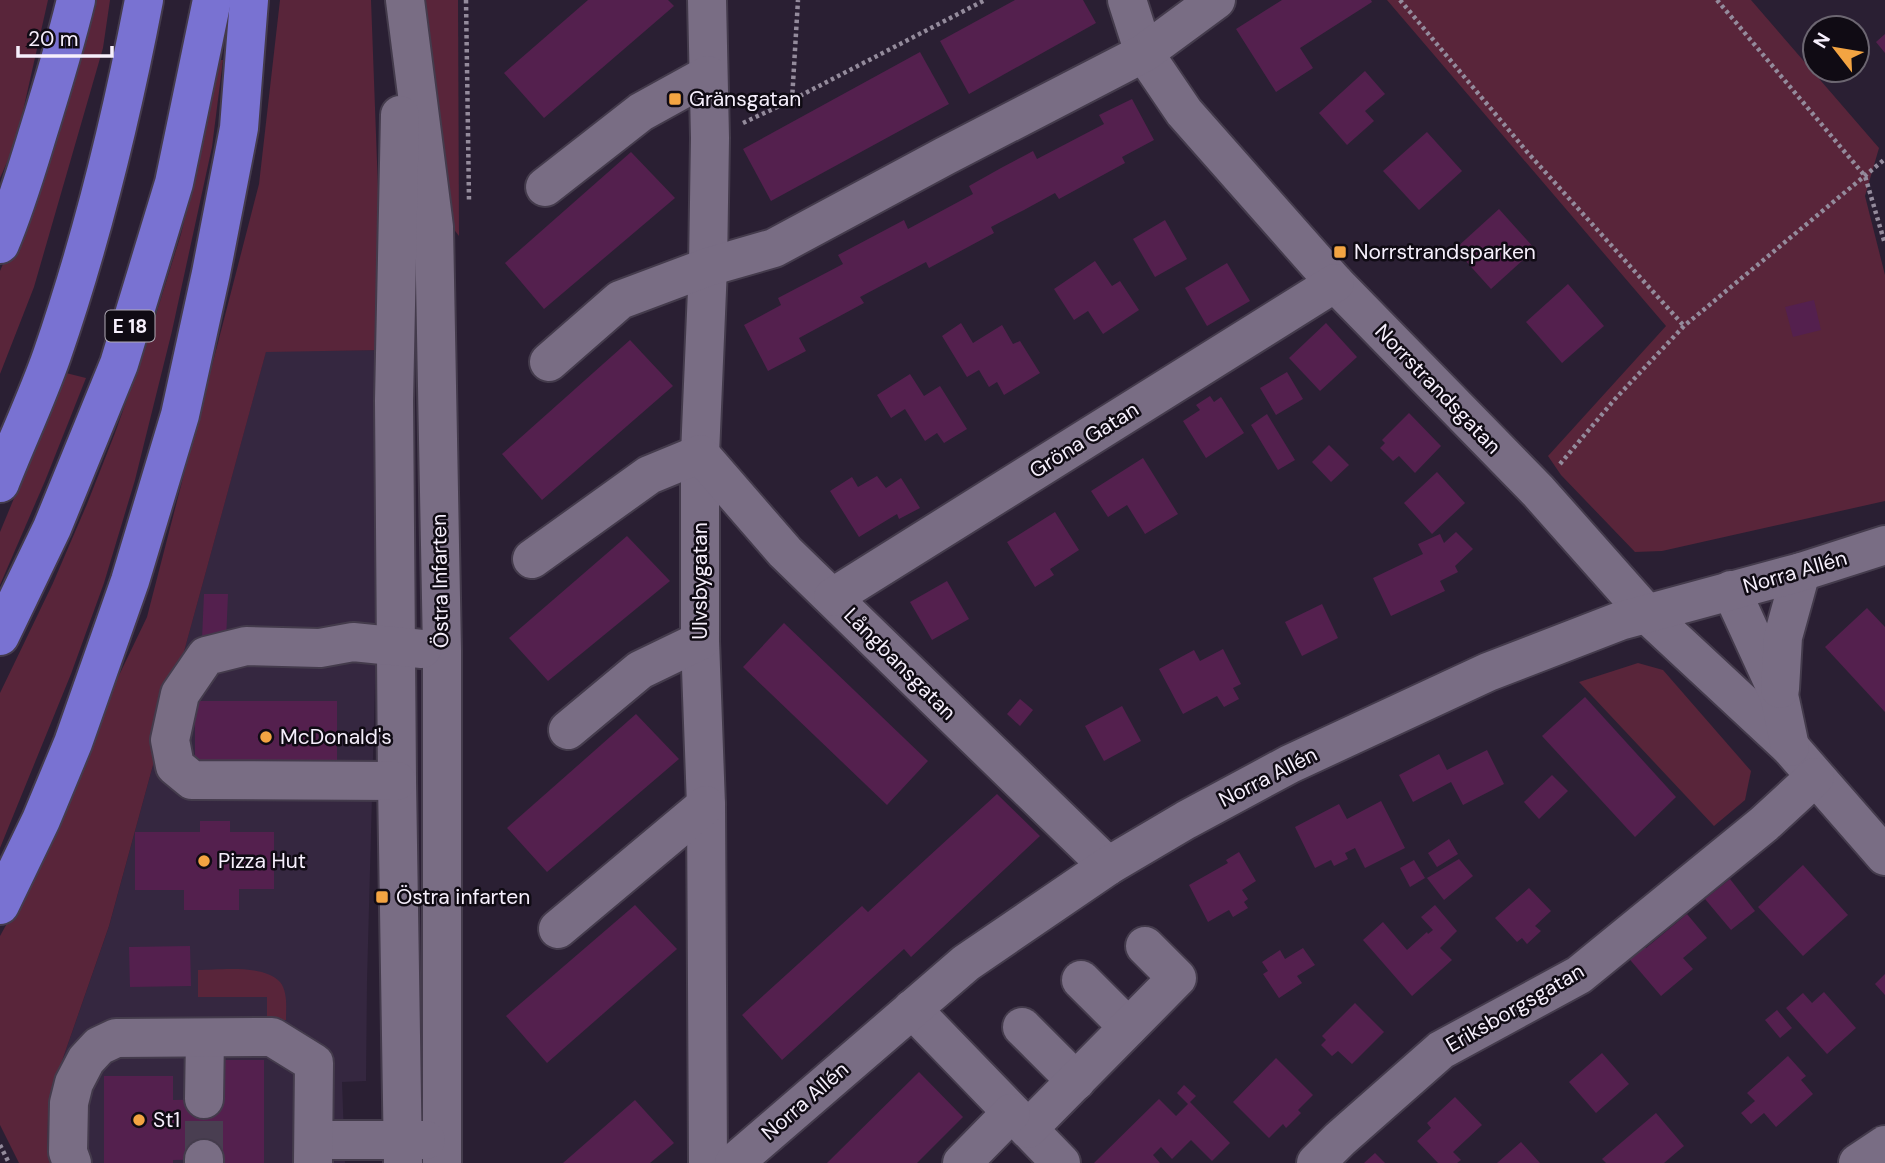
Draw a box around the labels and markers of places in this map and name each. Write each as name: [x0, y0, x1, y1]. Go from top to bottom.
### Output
place label: Gränsgatan: [689, 85, 801, 113]
marker: Gränsgatan: [667, 91, 683, 107]
place label: Norrstrandsparken: [1354, 238, 1536, 266]
marker: Norrstrandsparken: [1332, 244, 1348, 260]
place label: McDonald's: [280, 723, 392, 751]
marker: McDonald's: [258, 729, 274, 745]
place label: Pizza Hut: [218, 847, 306, 875]
marker: Pizza Hut: [196, 853, 212, 869]
place label: Östra infarten: [396, 883, 530, 911]
marker: Östra infarten: [374, 889, 390, 905]
place label: St1: [153, 1106, 180, 1134]
marker: St1: [131, 1112, 147, 1128]

